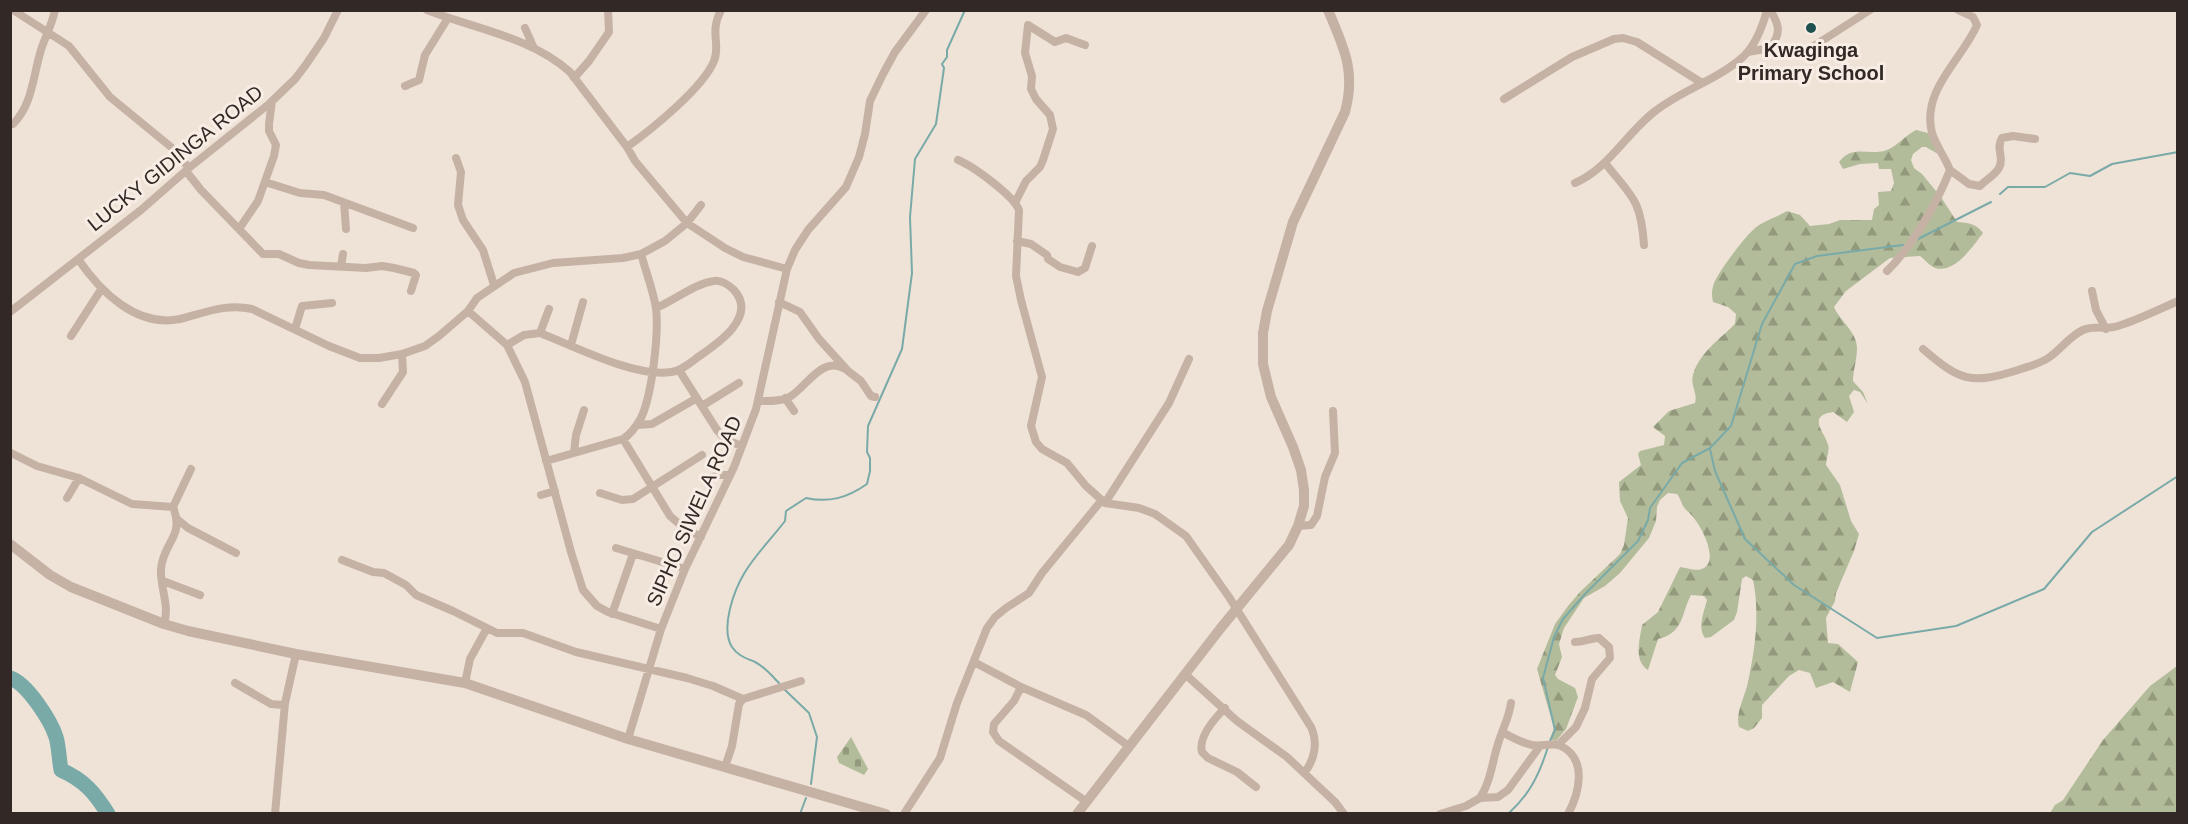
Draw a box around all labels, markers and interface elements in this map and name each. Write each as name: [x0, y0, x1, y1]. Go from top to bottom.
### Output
marker: Kwaginga Primary School: [1804, 21, 1818, 35]
place label: Kwaginga Primary School: [1738, 39, 1884, 84]
street label: LUCKY GIDINGA ROAD: [83, 81, 267, 235]
street label: SIPHO SIWELA ROAD: [642, 413, 746, 609]

